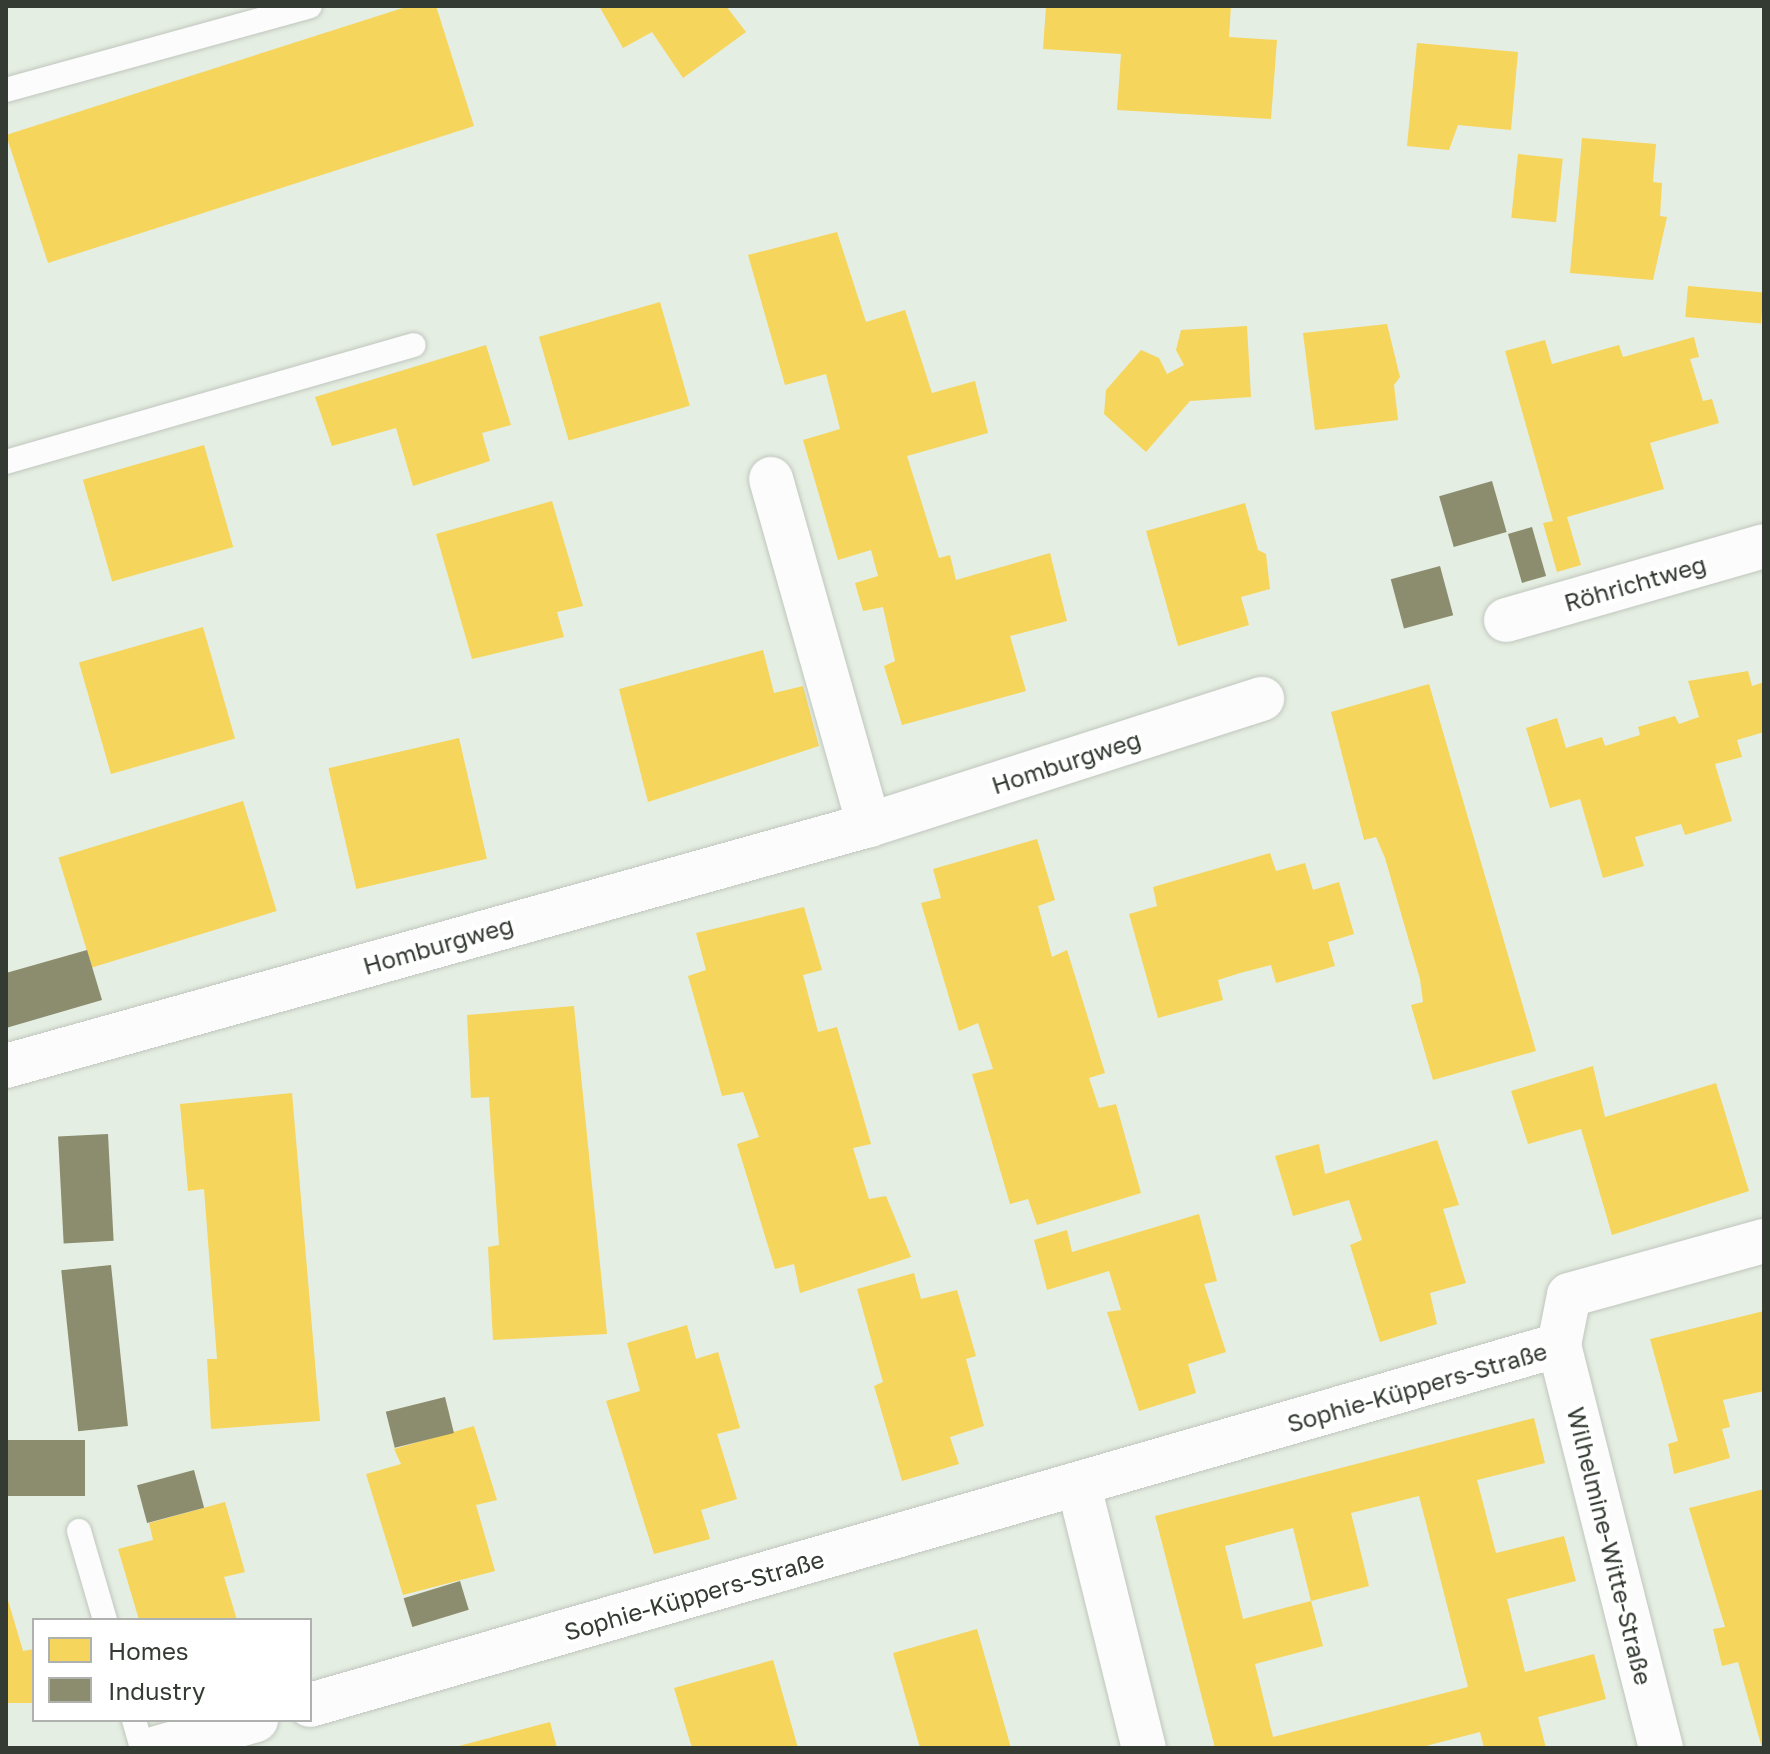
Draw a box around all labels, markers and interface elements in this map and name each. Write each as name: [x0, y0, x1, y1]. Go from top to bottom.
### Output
street label: Röhrichtweg: [1561, 549, 1709, 617]
street label: Homburgweg: [988, 724, 1144, 800]
street label: Homburgweg: [360, 910, 516, 980]
street label: Sophie-Küppers-Straße: [1284, 1336, 1550, 1438]
street label: Wilhelmine-Witte-Straße: [1561, 1404, 1659, 1688]
street label: Sophie-Küppers-Straße: [561, 1544, 827, 1646]
legend: [32, 1618, 312, 1722]
text: Homes: [108, 1636, 189, 1665]
text: Industry: [108, 1676, 205, 1705]

